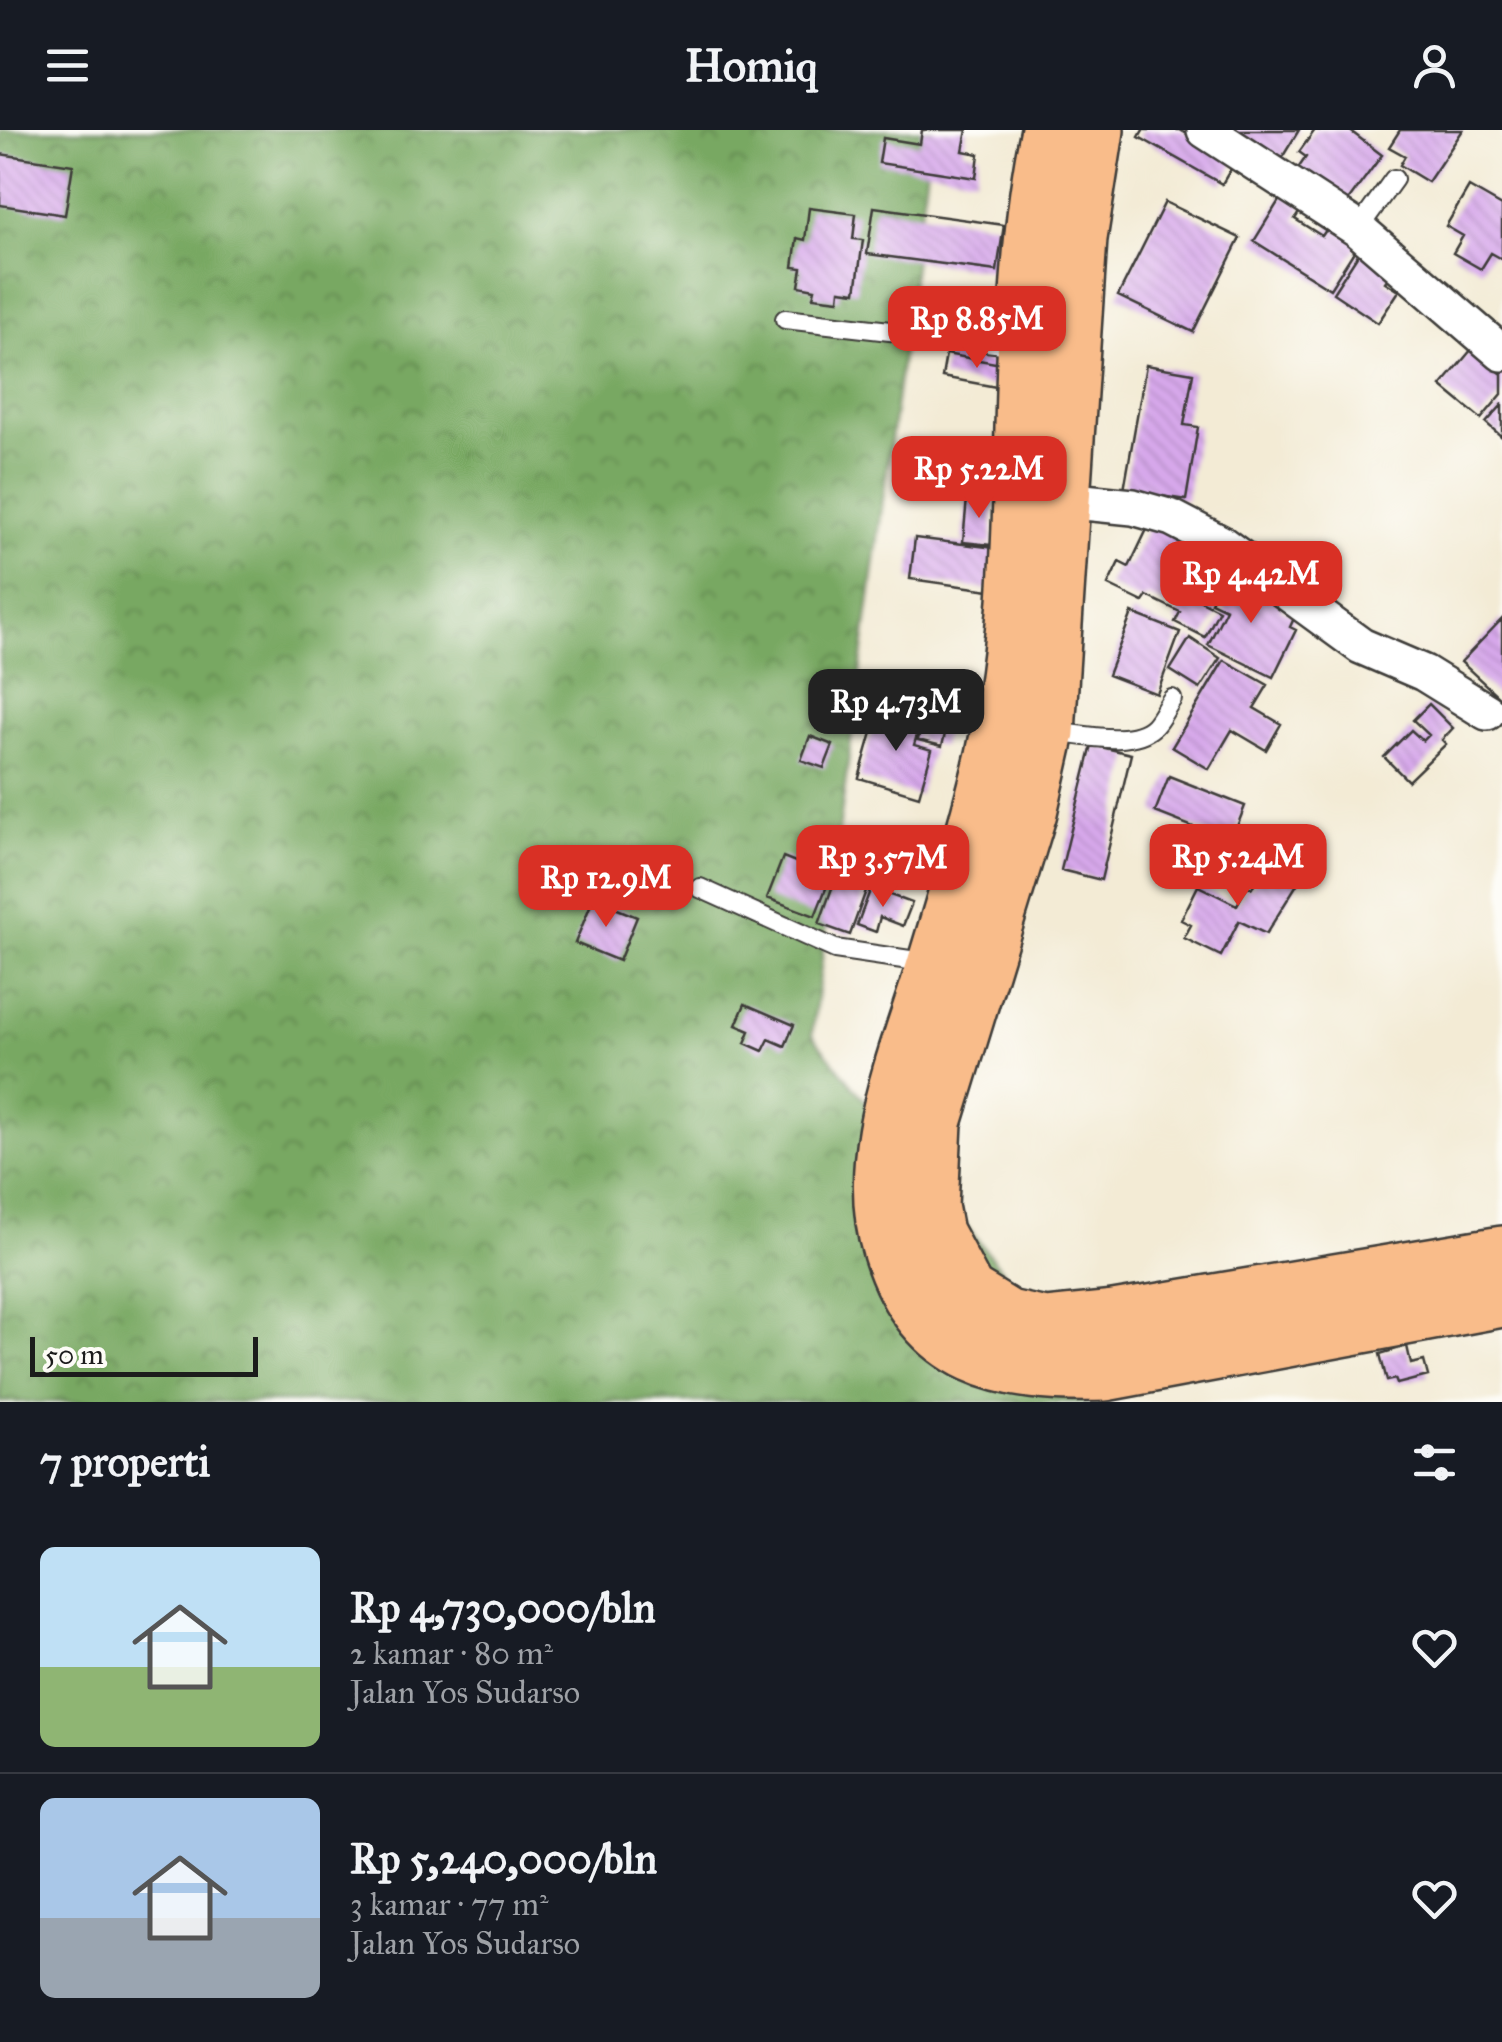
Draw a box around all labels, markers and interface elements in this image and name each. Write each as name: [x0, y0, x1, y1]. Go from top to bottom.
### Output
icon: menu: [40, 38, 95, 93]
text: Homiq: [685, 38, 817, 93]
icon: person: [1407, 38, 1462, 93]
pin: Rp 8.85M: [874, 286, 1080, 371]
text: Rp 8.85M: [910, 299, 1044, 338]
pin: Rp 5.22M: [876, 436, 1082, 521]
text: Rp 5.22M: [914, 449, 1044, 488]
pin: Rp 4.42M: [1148, 541, 1354, 626]
text: Rp 4.42M: [1182, 554, 1320, 593]
pin: Rp 4.73M: [793, 669, 999, 754]
text: Rp 4.73M: [830, 682, 962, 721]
pin: Rp 5.24M: [1135, 824, 1341, 909]
pin: Rp 3.57M: [780, 825, 986, 910]
text: Rp 5.24M: [1172, 837, 1304, 876]
text: Rp 3.57M: [818, 838, 948, 877]
pin: Rp 12.9M: [503, 845, 709, 930]
text: Rp 12.9M: [540, 858, 672, 897]
scale bar: [30, 1332, 258, 1376]
text: 50 m: [45, 1337, 104, 1372]
icon: filters: [1407, 1435, 1462, 1490]
text: 7 properti: [40, 1436, 210, 1488]
text: Rp 4,730,000/bln: [350, 1582, 656, 1634]
icon: home: [120, 1587, 240, 1707]
icon: heart: [1407, 1620, 1462, 1675]
text: 2 kamar · 80 m²: [350, 1634, 553, 1673]
text: Jalan Yos Sudarso: [350, 1673, 580, 1712]
text: Rp 5,240,000/bln: [350, 1833, 657, 1885]
icon: home: [120, 1838, 240, 1958]
icon: heart: [1407, 1871, 1462, 1926]
text: 3 kamar · 77 m²: [350, 1885, 548, 1924]
text: Jalan Yos Sudarso: [350, 1924, 580, 1963]

